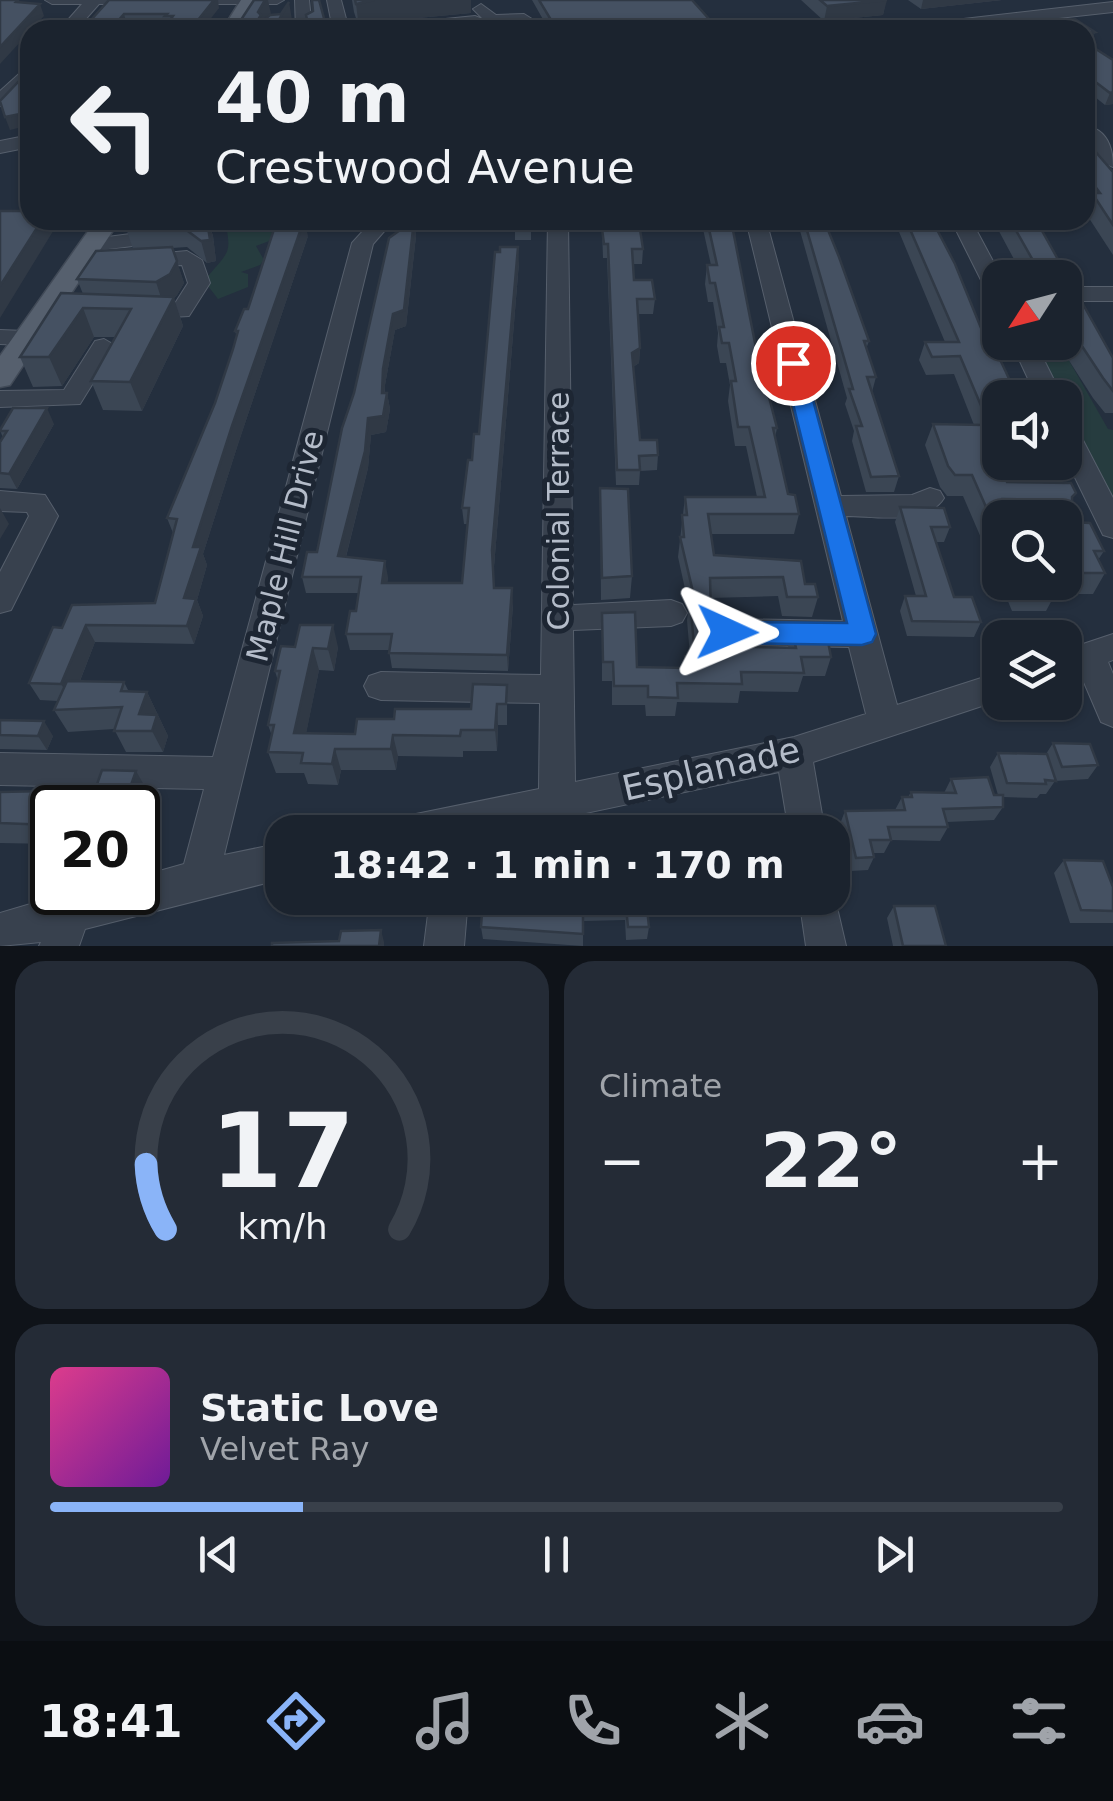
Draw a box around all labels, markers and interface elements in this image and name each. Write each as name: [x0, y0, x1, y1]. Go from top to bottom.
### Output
text: 40 m: [215, 57, 410, 139]
icon: left: [50, 60, 180, 190]
text: Crestwood Avenue: [215, 141, 635, 194]
north arrow: [982, 260, 1082, 360]
map controls: [982, 260, 1082, 720]
pin: [751, 321, 836, 406]
icon: arrive: [766, 336, 821, 391]
button: sound: [982, 380, 1082, 480]
street label: Colonial Terrace: [541, 392, 576, 630]
street label: Maple Hill Drive: [239, 427, 331, 665]
button: search: [982, 500, 1082, 600]
position arrow: [675, 580, 779, 684]
button: layers: [982, 620, 1082, 720]
street label: Esplanade: [618, 729, 804, 809]
speed limit sign: 20: [30, 785, 160, 915]
text: 18:42 · 1 min · 170 m: [330, 843, 785, 887]
text: Climate: [599, 1067, 722, 1105]
text: 17: [210, 1090, 354, 1212]
text: 22°: [760, 1117, 902, 1205]
text: −: [599, 1129, 645, 1193]
text: +: [1017, 1129, 1063, 1193]
text: km/h: [237, 1206, 327, 1247]
text: Static Love: [200, 1386, 439, 1430]
text: Velvet Ray: [200, 1430, 369, 1468]
icon: previous: [191, 1527, 246, 1582]
icon: pause: [529, 1527, 584, 1582]
icon: next: [867, 1527, 922, 1582]
icon: directions: [261, 1686, 331, 1756]
icon: music: [410, 1686, 480, 1756]
icon: phone: [558, 1686, 628, 1756]
icon: climate: [707, 1686, 777, 1756]
icon: car: [855, 1686, 925, 1756]
icon: filters: [1004, 1686, 1074, 1756]
text: 18:41: [39, 1695, 183, 1748]

